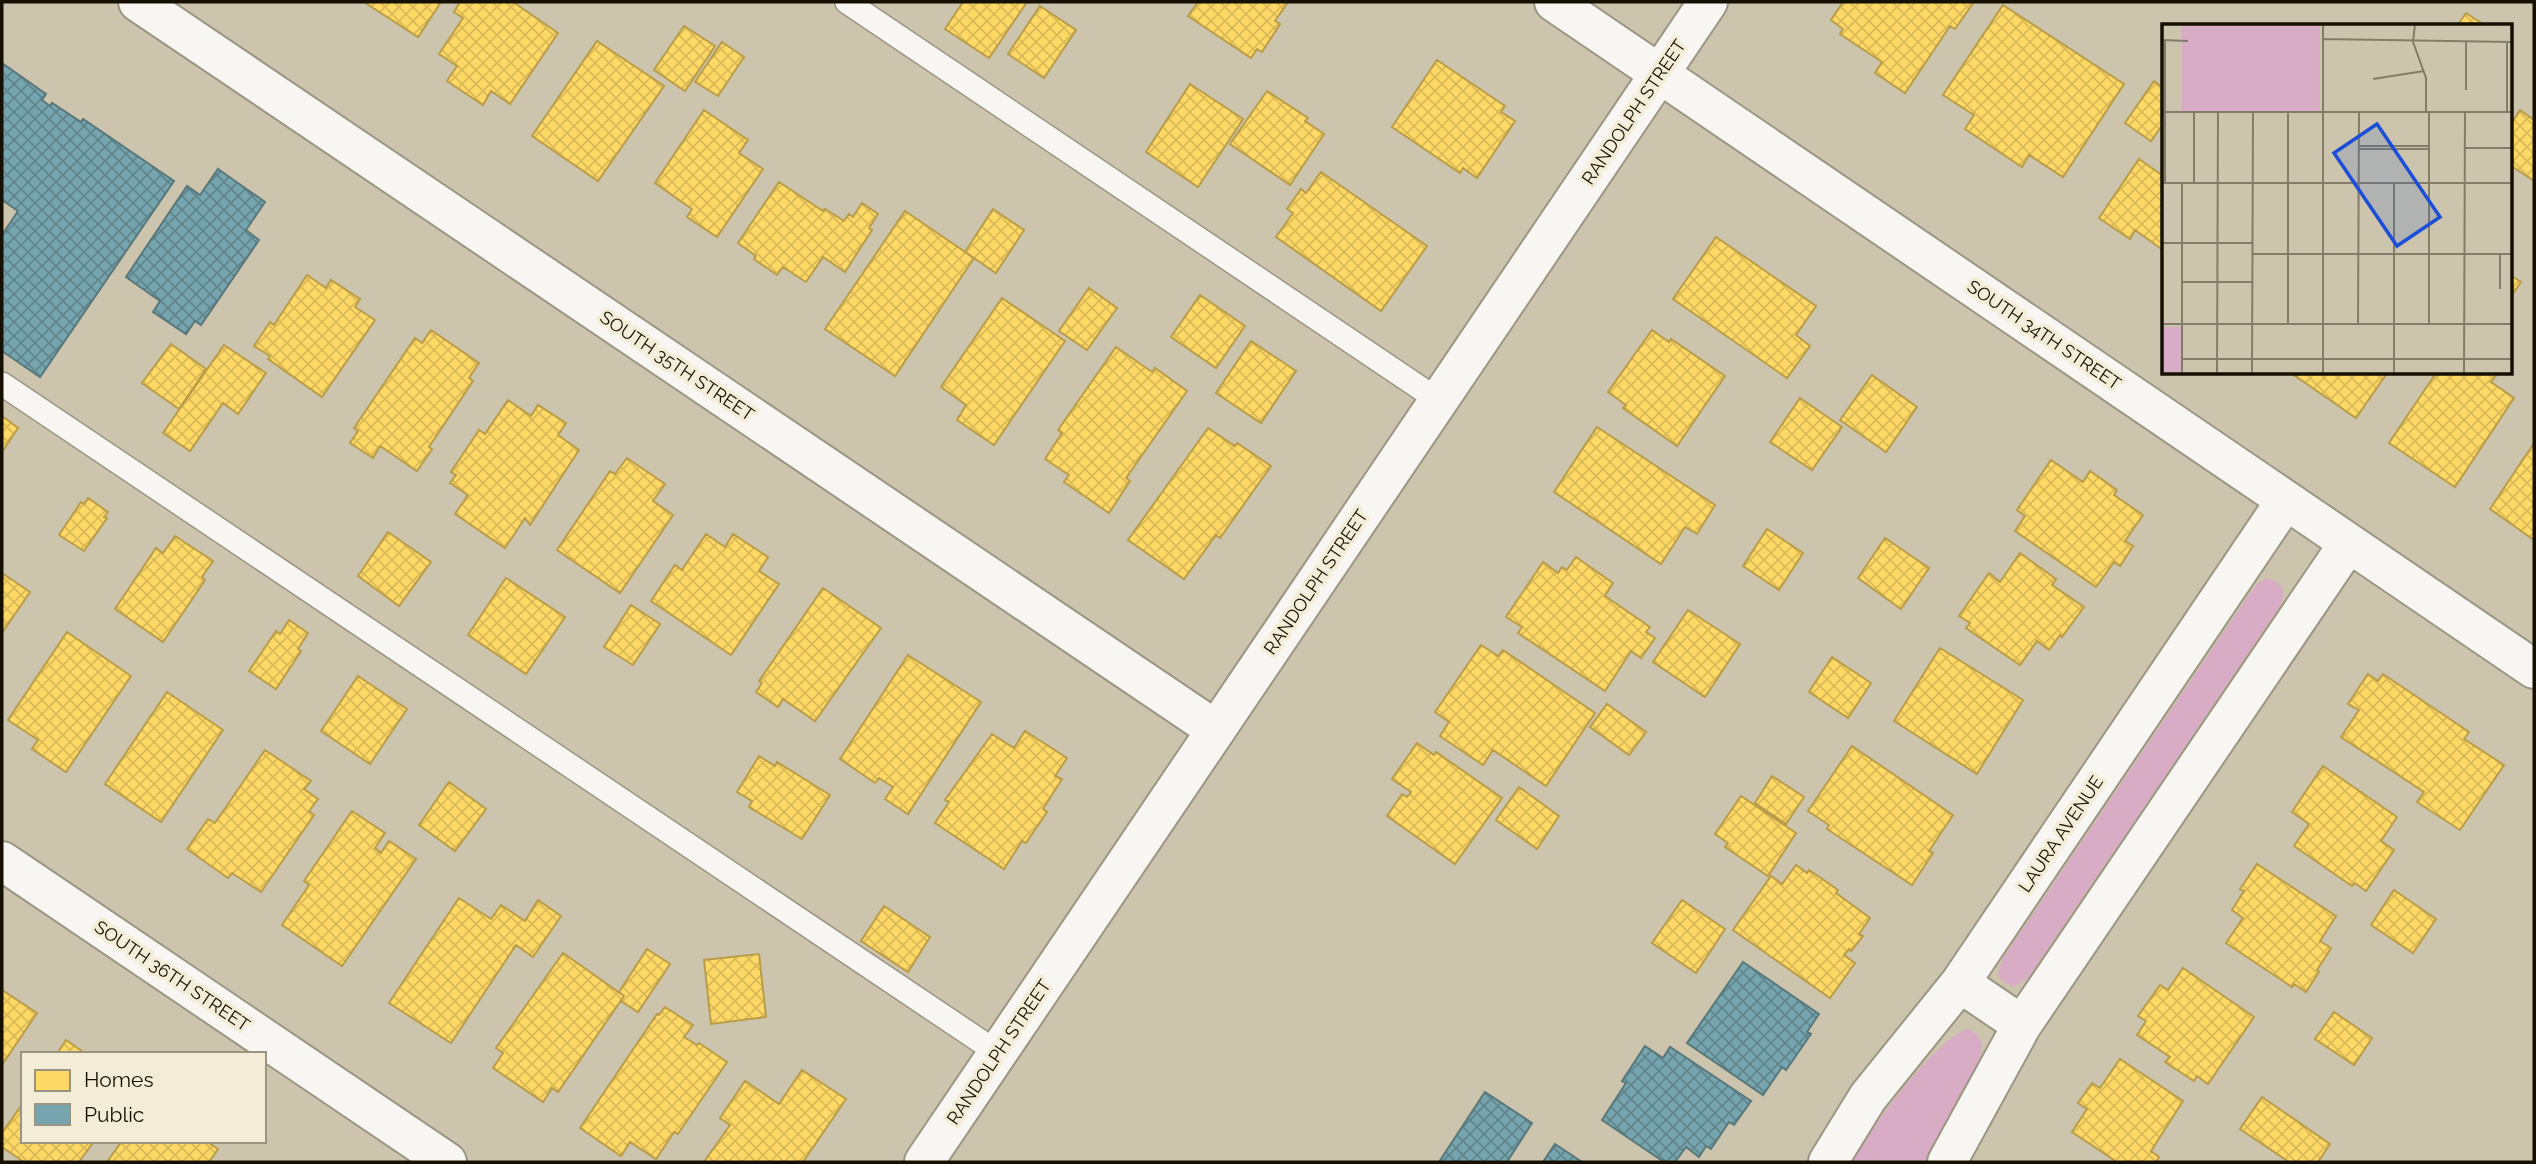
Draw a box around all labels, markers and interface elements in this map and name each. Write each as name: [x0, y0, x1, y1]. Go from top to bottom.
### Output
inset map: [2162, 24, 2512, 374]
street label: RANDOLPH STREET: [1577, 35, 1690, 188]
street label: SOUTH 34TH STREET: [1963, 275, 2125, 394]
street label: SOUTH 35TH STREET: [596, 306, 758, 425]
street label: RANDOLPH STREET: [1259, 505, 1372, 658]
street label: LAURA AVENUE: [2014, 772, 2107, 896]
street label: SOUTH 36TH STREET: [91, 916, 254, 1035]
street label: RANDOLPH STREET: [942, 975, 1055, 1128]
legend: [21, 1052, 266, 1143]
text: Homes: [84, 1067, 154, 1092]
text: Public: [84, 1102, 144, 1127]

